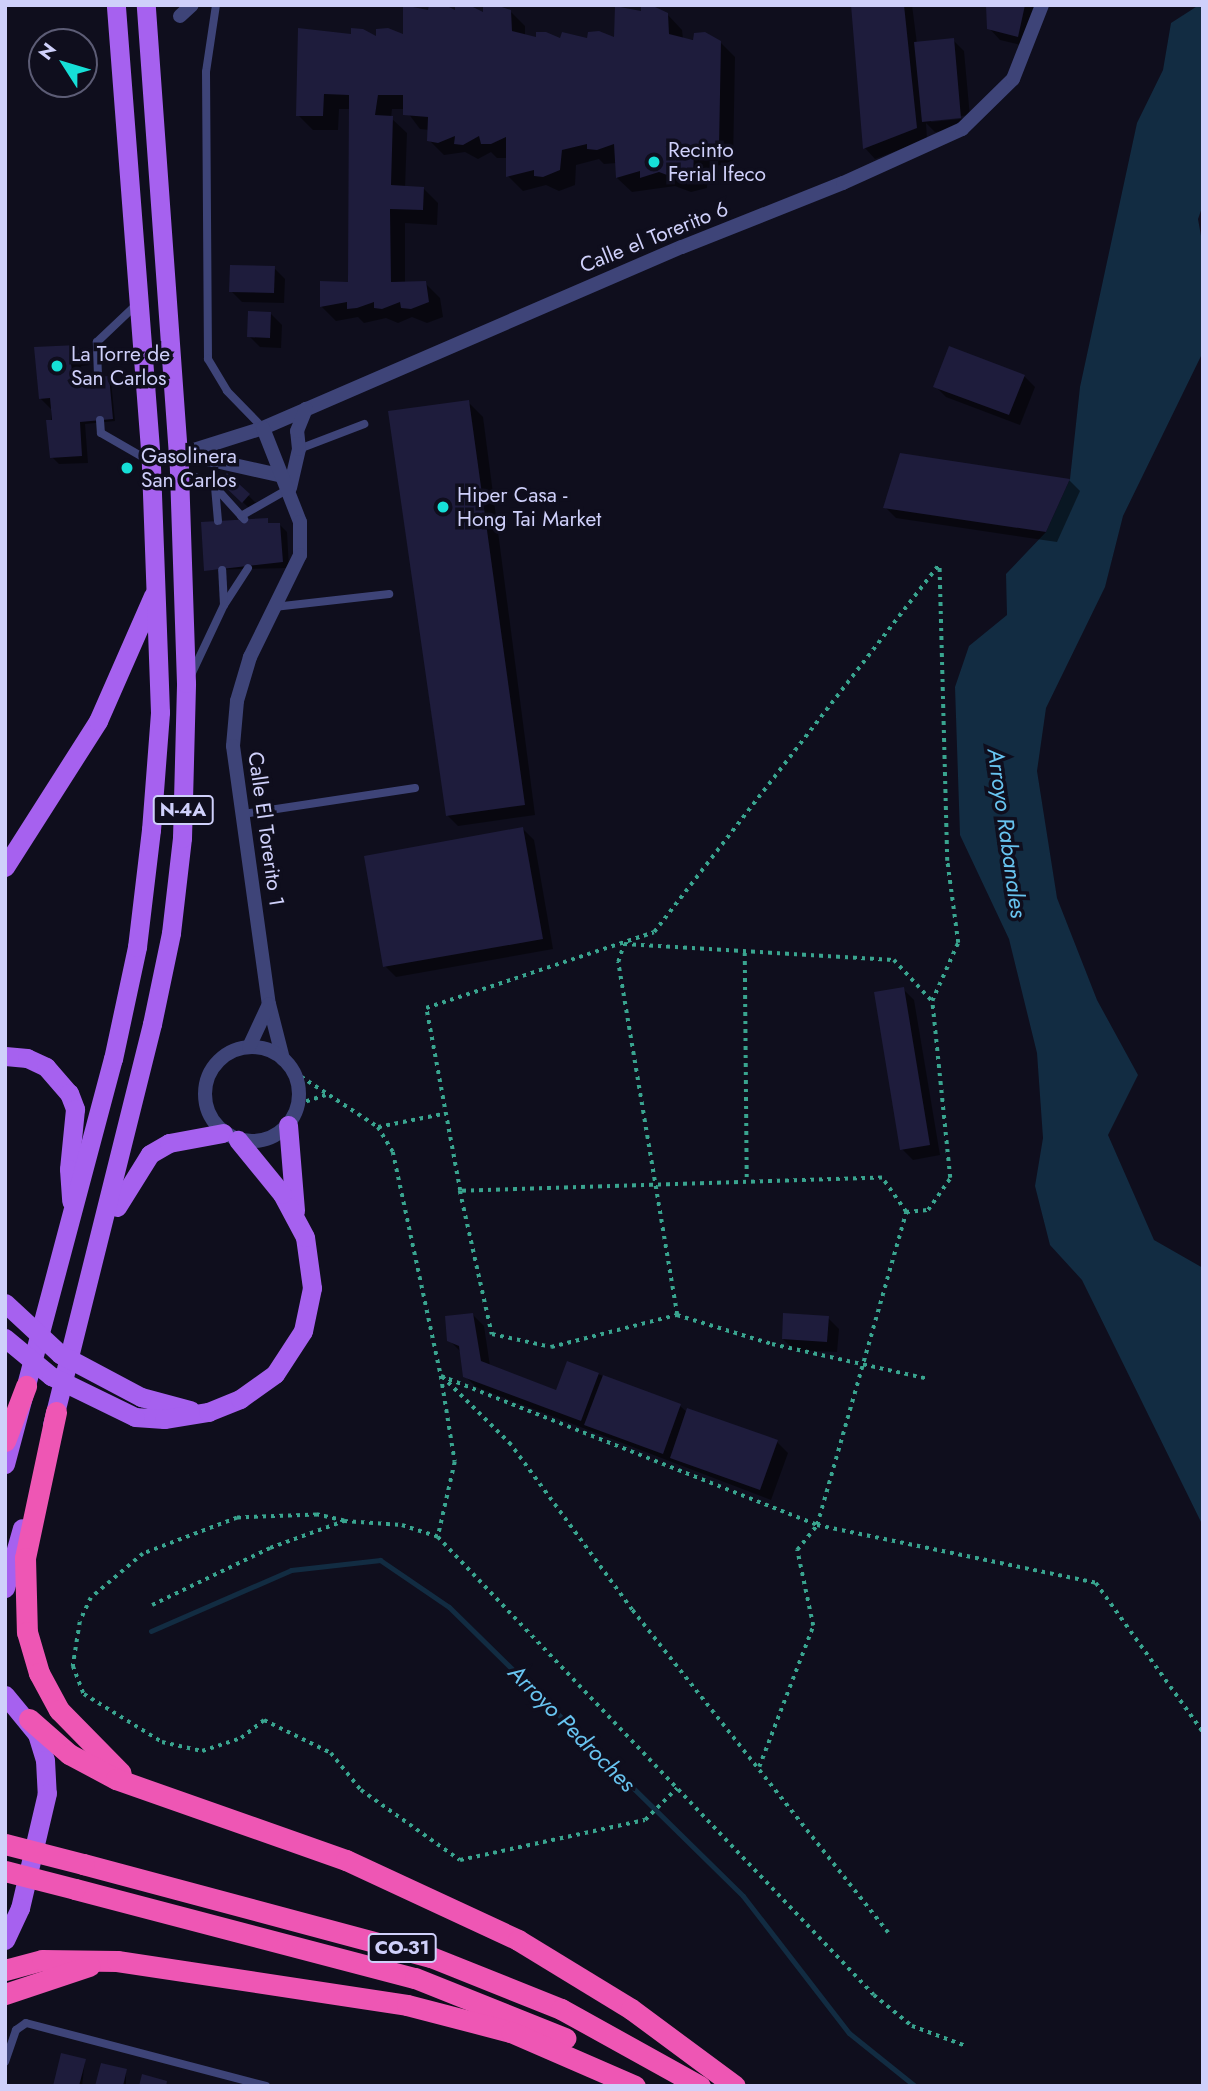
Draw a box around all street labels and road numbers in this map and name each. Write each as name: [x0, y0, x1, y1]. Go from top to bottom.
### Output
street label: Calle el Torerito 6: [576, 196, 732, 278]
street label: Calle El Torerito 1: [243, 750, 289, 908]
road number: N-4A: [152, 794, 214, 825]
road number: CO-31: [367, 1932, 437, 1964]

